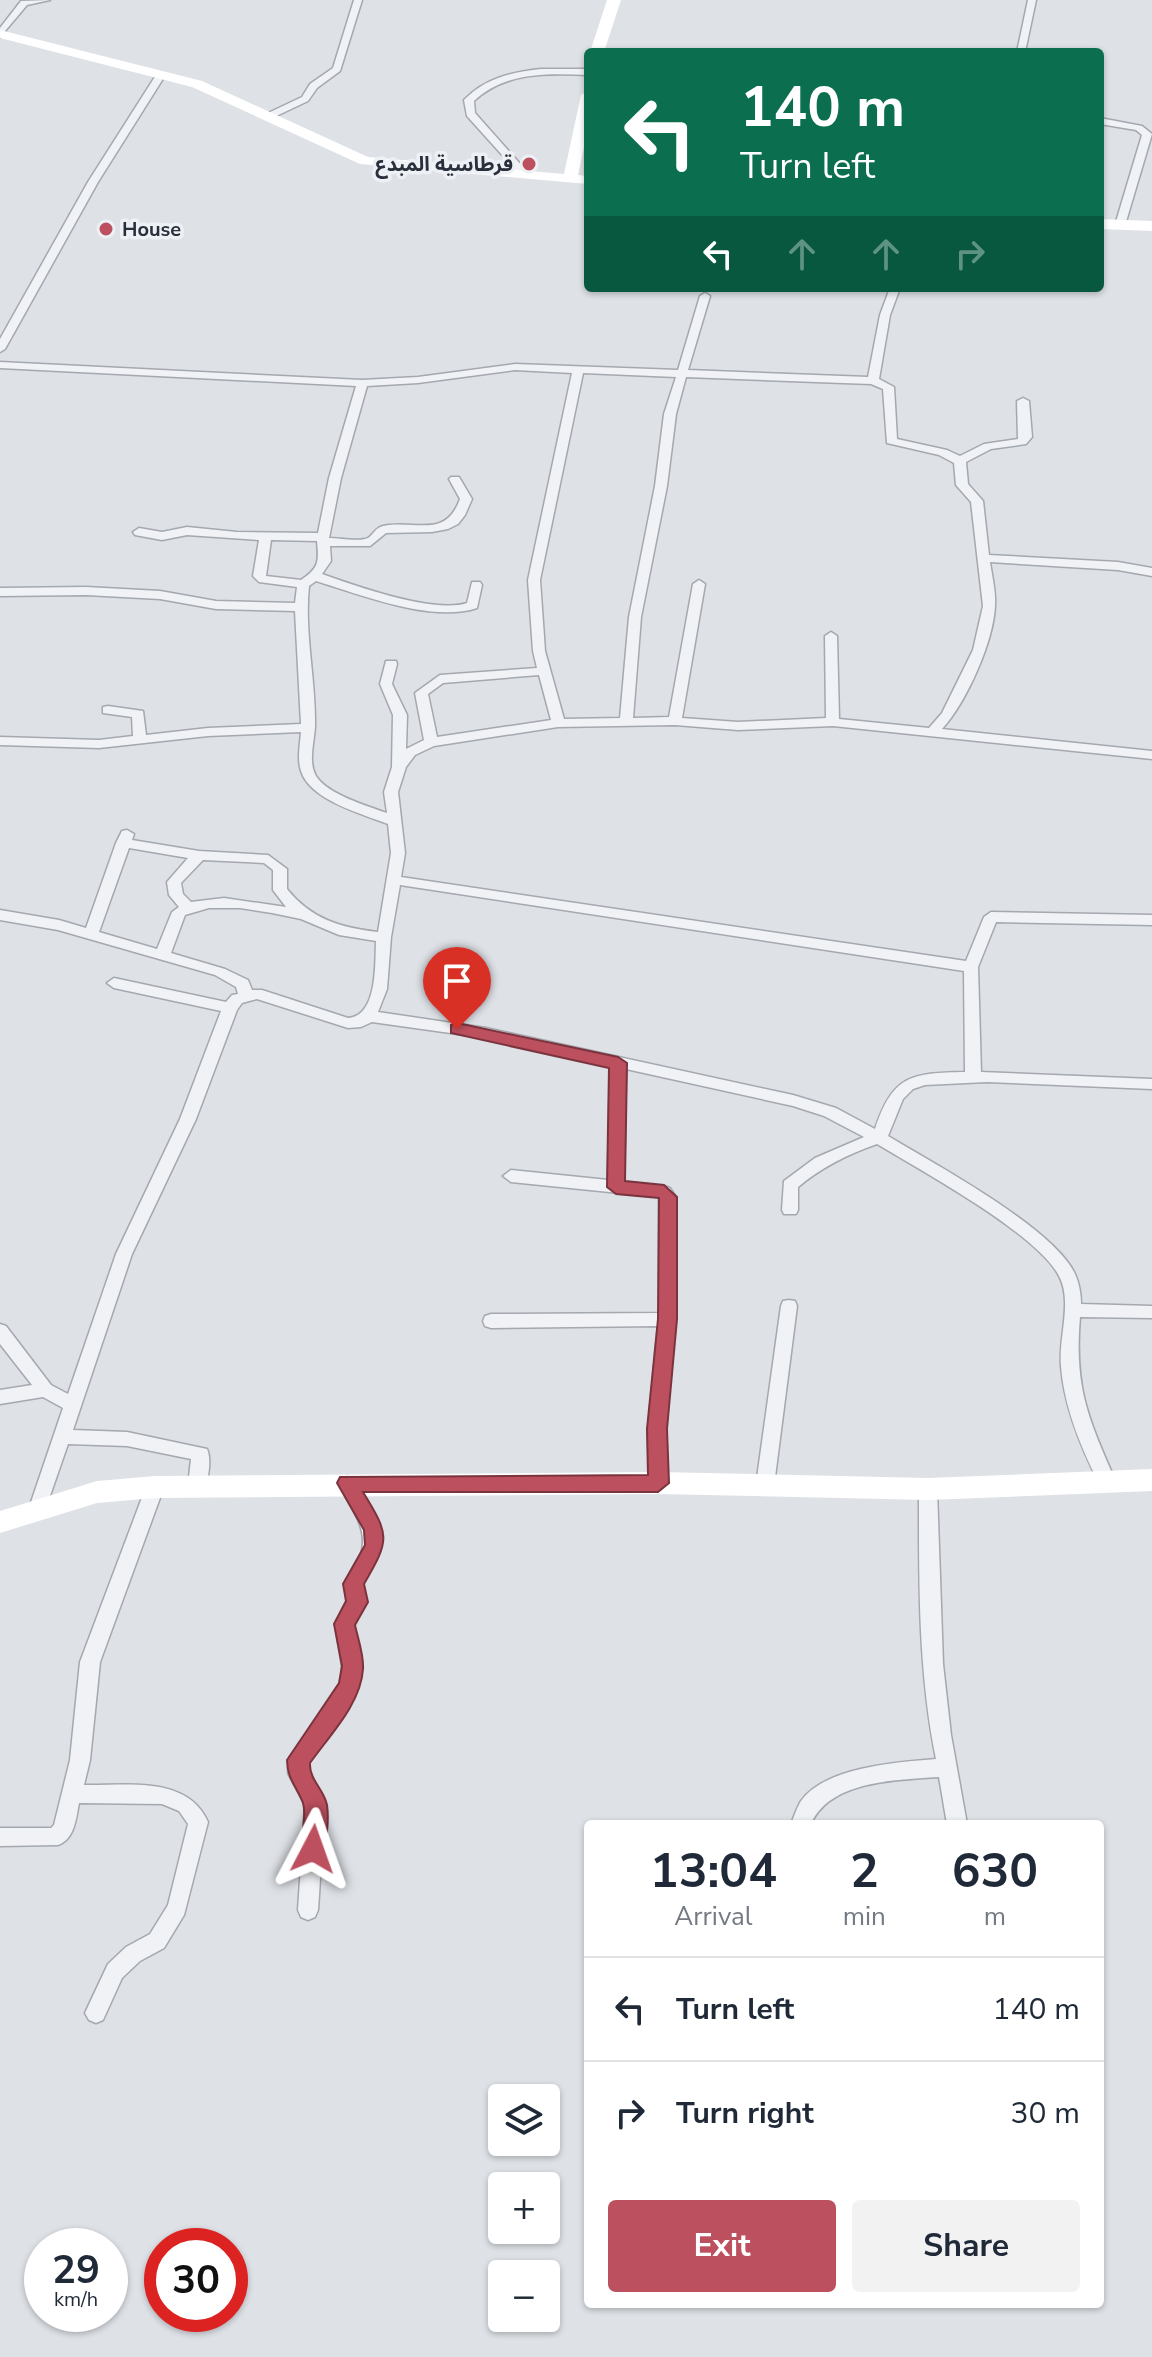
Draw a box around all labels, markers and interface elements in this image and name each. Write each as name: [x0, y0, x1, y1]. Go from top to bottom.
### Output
text: 140 m: [740, 69, 905, 146]
icon: left: [608, 80, 712, 184]
text: Turn left: [740, 142, 875, 191]
place label: قرطاسية المبدع: [375, 151, 513, 179]
marker: قرطاسية المبدع: [520, 155, 538, 173]
place label: House: [122, 216, 181, 243]
marker: House: [97, 220, 115, 238]
icon: left: [696, 232, 740, 276]
icon: ahead: [780, 232, 824, 276]
icon: ahead: [864, 232, 908, 276]
icon: right: [948, 232, 992, 276]
pin: [423, 947, 491, 1029]
icon: arrive: [435, 959, 479, 1003]
position arrow: [271, 1807, 355, 1891]
text: 13:04: [650, 1838, 777, 1904]
text: 2: [850, 1838, 879, 1904]
text: 630: [952, 1838, 1038, 1904]
text: Arrival: [674, 1899, 753, 1934]
text: min: [843, 1899, 886, 1934]
text: m: [984, 1899, 1006, 1934]
icon: left: [608, 1987, 652, 2031]
text: Turn left: [676, 1989, 794, 2030]
text: 140 m: [993, 1989, 1080, 2030]
map controls: [488, 2084, 560, 2332]
button: layers: [488, 2084, 560, 2156]
icon: right: [608, 2091, 652, 2135]
text: Turn right: [676, 2093, 814, 2134]
text: 30 m: [1011, 2093, 1080, 2134]
button: +: [488, 2172, 560, 2244]
button: Exit: [608, 2200, 836, 2292]
button: Share: [852, 2200, 1080, 2292]
speed limit sign: 30: [144, 2228, 248, 2332]
text: 29: [52, 2243, 100, 2297]
button: −: [488, 2260, 560, 2332]
text: km/h: [54, 2286, 98, 2313]

